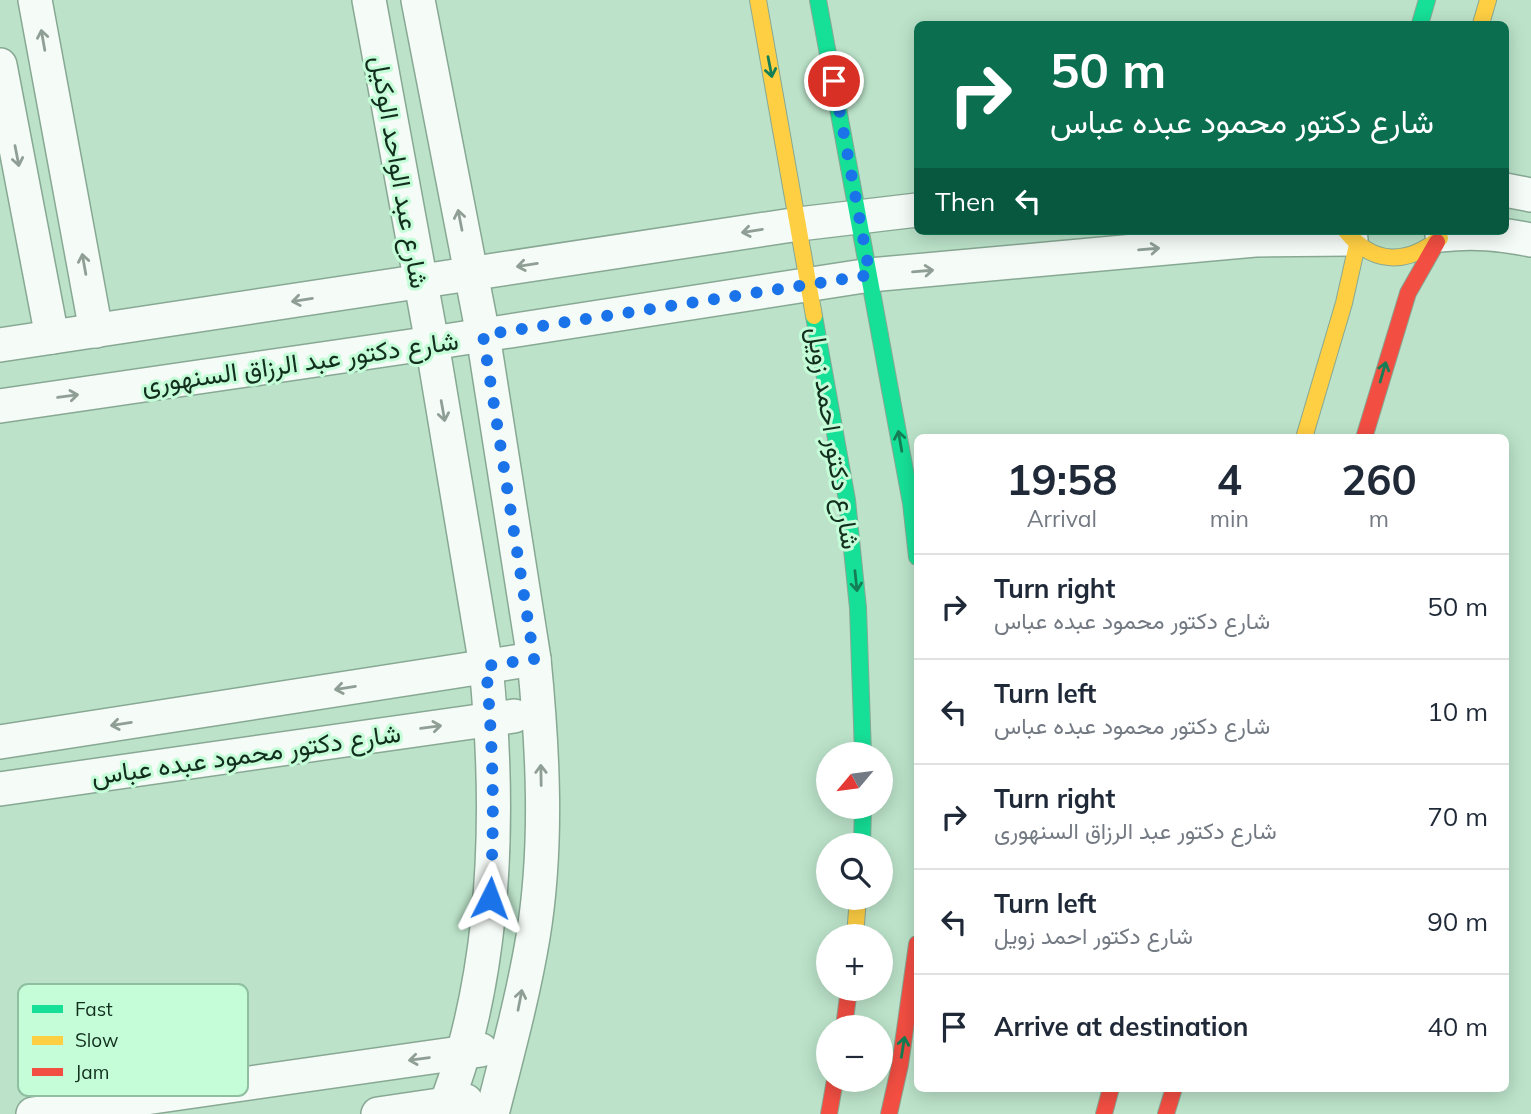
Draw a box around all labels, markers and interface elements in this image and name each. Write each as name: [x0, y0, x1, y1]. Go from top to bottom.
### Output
one-way arrow: [36, 29, 49, 52]
text: 50 m: [1050, 39, 1166, 100]
icon: right: [935, 49, 1026, 140]
pin: [804, 51, 864, 111]
street label: شارع عبد الواحد الوكيل: [361, 53, 437, 291]
one-way arrow: [764, 55, 777, 78]
icon: arrive: [815, 62, 853, 100]
text: شارع دكتور محمود عبده عباس: [1050, 101, 1434, 141]
one-way arrow: [11, 144, 25, 167]
icon: left: [1009, 182, 1047, 220]
text: Then: [935, 185, 995, 218]
one-way arrow: [453, 209, 467, 232]
one-way arrow: [741, 225, 764, 238]
one-way arrow: [1138, 243, 1160, 256]
one-way arrow: [77, 253, 90, 276]
one-way arrow: [516, 259, 539, 272]
one-way arrow: [911, 264, 934, 277]
one-way arrow: [291, 293, 314, 306]
street label: شارع دكتور عبد الرزاق السنهورى: [139, 323, 461, 403]
street label: شارع دكتور احمد زويل: [798, 324, 868, 552]
one-way arrow: [1378, 361, 1391, 383]
one-way arrow: [56, 389, 78, 402]
one-way arrow: [437, 399, 450, 422]
one-way arrow: [893, 430, 906, 453]
text: 19:58: [1006, 453, 1117, 506]
text: 4: [1217, 453, 1242, 506]
text: 260: [1341, 453, 1417, 506]
text: Arrival: [1027, 504, 1097, 533]
text: min: [1210, 504, 1249, 533]
text: m: [1369, 504, 1389, 533]
one-way arrow: [849, 570, 862, 592]
text: Turn right: [994, 572, 1115, 605]
icon: right: [935, 588, 973, 626]
text: 50 m: [1427, 590, 1488, 623]
text: شارع دكتور محمود عبده عباس: [994, 606, 1270, 635]
text: Turn left: [994, 677, 1096, 710]
one-way arrow: [335, 682, 357, 695]
icon: left: [935, 693, 973, 731]
text: 10 m: [1427, 695, 1488, 728]
text: شارع دكتور محمود عبده عباس: [994, 711, 1270, 740]
street label: شارع دكتور محمود عبده عباس: [89, 716, 403, 794]
one-way arrow: [110, 718, 133, 731]
one-way arrow: [420, 721, 442, 734]
north arrow: [816, 742, 892, 819]
map controls: [816, 742, 893, 1092]
one-way arrow: [534, 763, 547, 786]
text: Turn right: [994, 782, 1115, 815]
icon: right: [935, 798, 973, 836]
text: 70 m: [1427, 800, 1488, 833]
text: شارع دكتور عبد الرزاق السنهورى: [994, 816, 1277, 845]
button: search: [816, 833, 893, 910]
position arrow: [453, 861, 527, 935]
text: Turn left: [994, 887, 1096, 920]
icon: left: [935, 903, 973, 941]
text: 90 m: [1427, 905, 1488, 938]
text: شارع دكتور احمد زويل: [994, 921, 1193, 950]
button: +: [816, 924, 893, 1001]
legend: [18, 984, 248, 1096]
one-way arrow: [513, 989, 527, 1012]
text: Fast: [75, 997, 113, 1021]
icon: arrive: [935, 1008, 973, 1046]
text: Arrive at destination: [994, 1010, 1249, 1043]
text: 40 m: [1427, 1010, 1488, 1043]
button: −: [816, 1015, 893, 1092]
text: Slow: [75, 1028, 119, 1052]
one-way arrow: [897, 1036, 910, 1059]
one-way arrow: [408, 1053, 431, 1066]
text: Jam: [75, 1060, 109, 1084]

